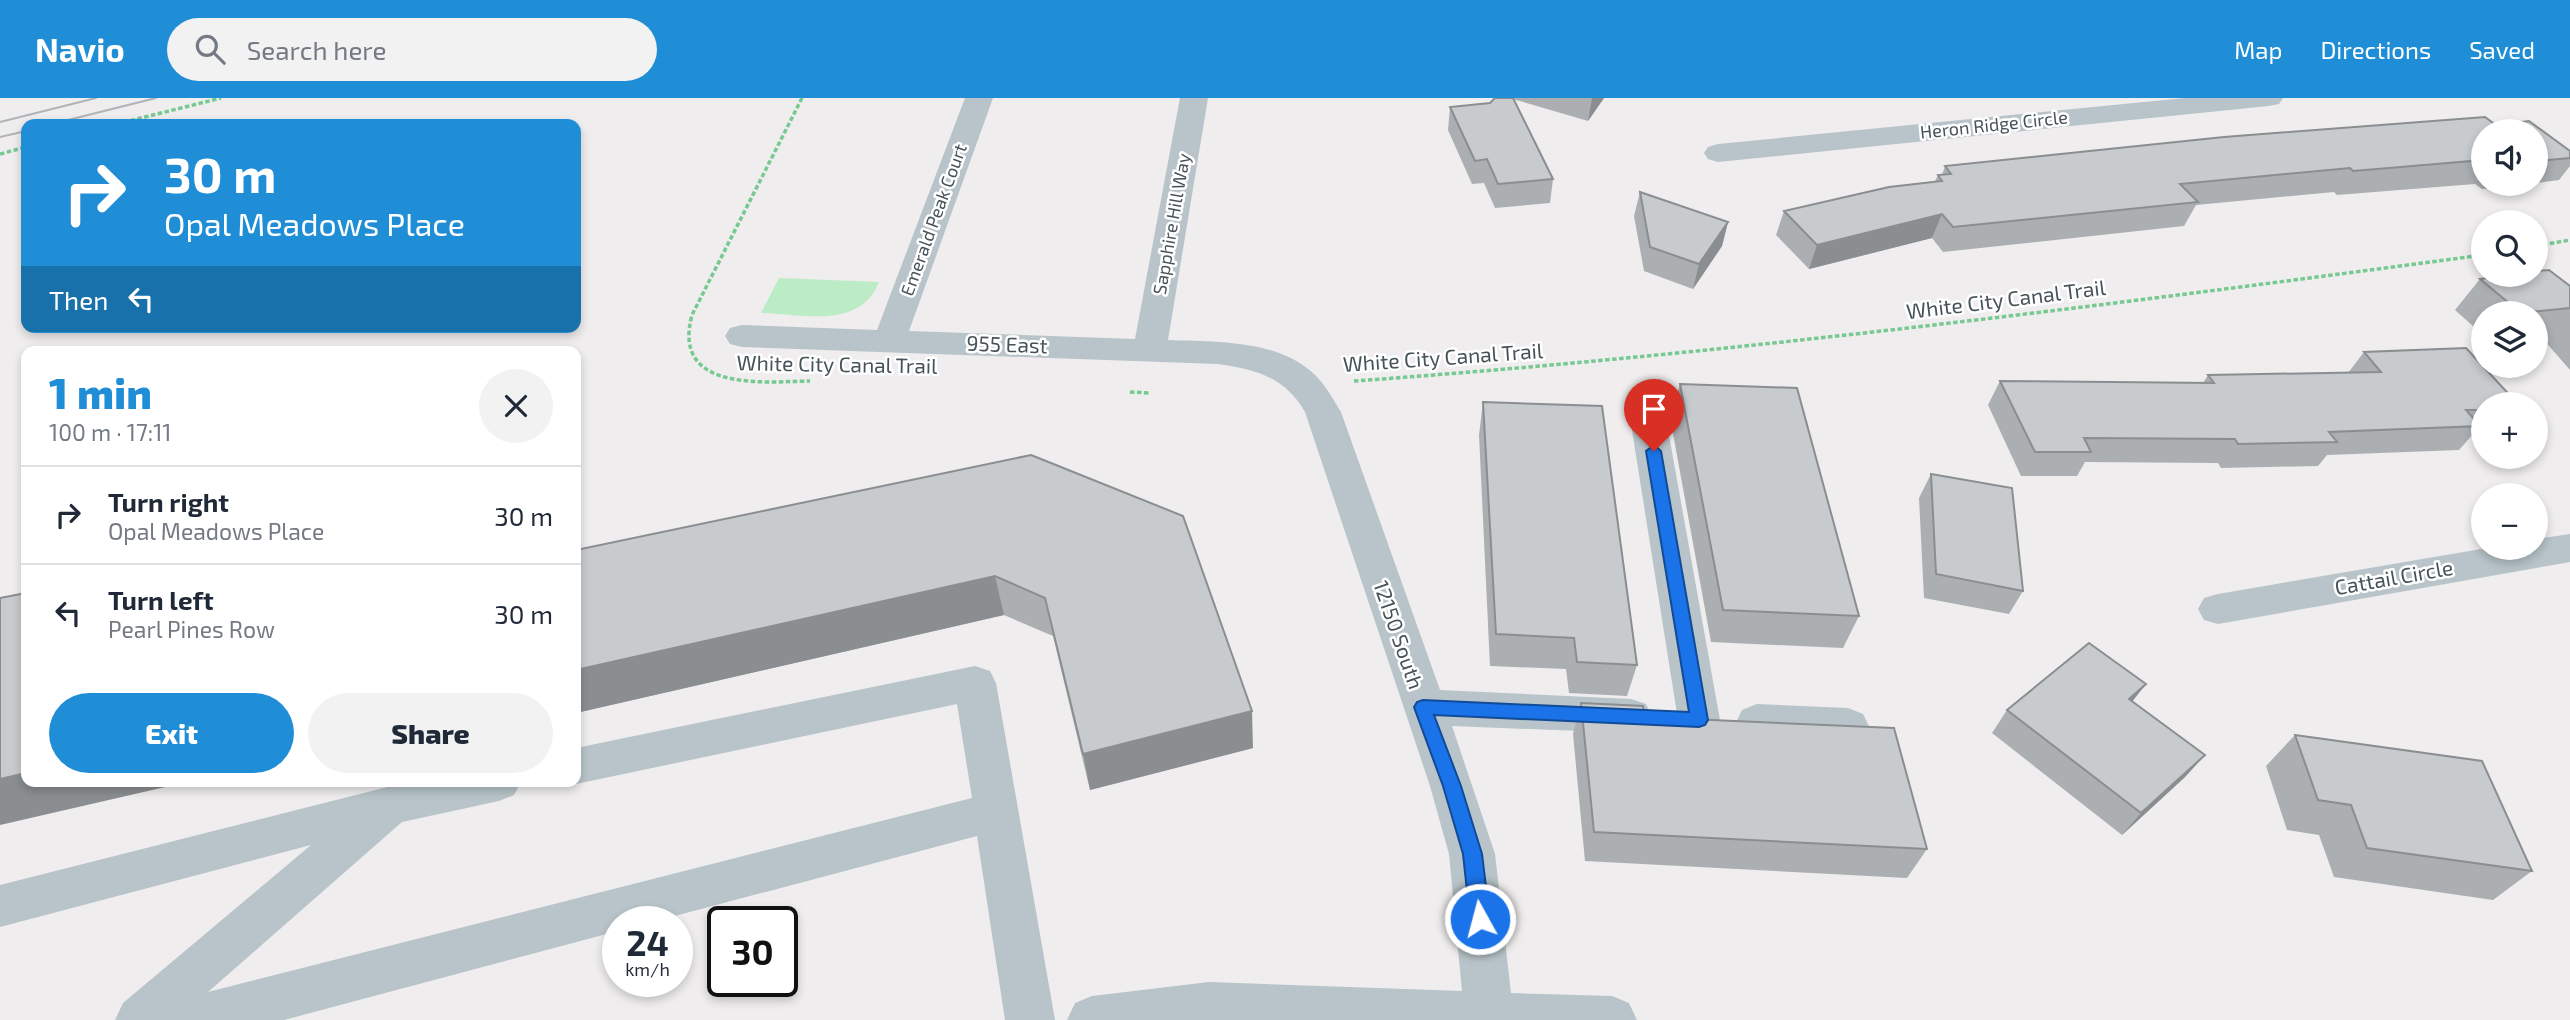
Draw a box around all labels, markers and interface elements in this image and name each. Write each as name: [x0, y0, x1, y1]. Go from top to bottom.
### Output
search box: [167, 18, 657, 81]
text: Navio: [35, 29, 125, 69]
icon: search: [191, 30, 229, 68]
text: Search here: [247, 34, 386, 65]
text: Map: [2234, 35, 2282, 64]
text: Directions: [2320, 35, 2431, 64]
text: Saved: [2469, 35, 2535, 64]
street label: Heron Ridge Circle: [1919, 105, 2069, 143]
map controls: [2471, 119, 2548, 560]
button: sound: [2471, 119, 2548, 196]
street label: Emerald Peak Court: [895, 141, 971, 299]
text: 30 m: [164, 144, 276, 203]
icon: right: [49, 147, 140, 238]
street label: Sapphire Hill Way: [1148, 151, 1194, 296]
text: Opal Meadows Place: [164, 204, 465, 242]
button: search: [2471, 210, 2548, 287]
street label: White City Canal Trail: [1905, 274, 2108, 323]
icon: left: [122, 280, 160, 318]
text: Then: [49, 284, 108, 315]
button: layers: [2471, 301, 2548, 378]
street label: 955 East: [966, 330, 1048, 357]
street label: White City Canal Trail: [1342, 337, 1545, 376]
street label: White City Canal Trail: [737, 349, 938, 378]
text: 1 min: [49, 367, 152, 417]
button: close: [479, 369, 553, 443]
pin: [1624, 379, 1684, 451]
icon: arrive: [1635, 390, 1673, 428]
button: +: [2471, 392, 2548, 469]
text: 100 m · 17:11: [49, 418, 172, 446]
button: −: [2471, 483, 2548, 560]
text: Turn right: [108, 486, 229, 517]
icon: right: [49, 496, 87, 534]
text: 30 m: [494, 500, 553, 531]
text: Opal Meadows Place: [108, 517, 324, 545]
street label: Cattail Circle: [2333, 554, 2455, 599]
street label: 12150 South: [1369, 577, 1430, 692]
text: Turn left: [108, 584, 214, 615]
icon: left: [49, 594, 87, 632]
text: 30 m: [494, 598, 553, 629]
text: Pearl Pines Row: [108, 615, 275, 643]
button: Exit: [49, 693, 294, 773]
button: Share: [308, 693, 553, 773]
position arrow: [1443, 882, 1517, 956]
speed limit sign: 30: [707, 906, 798, 997]
text: 24: [626, 921, 669, 963]
text: km/h: [625, 958, 670, 980]

